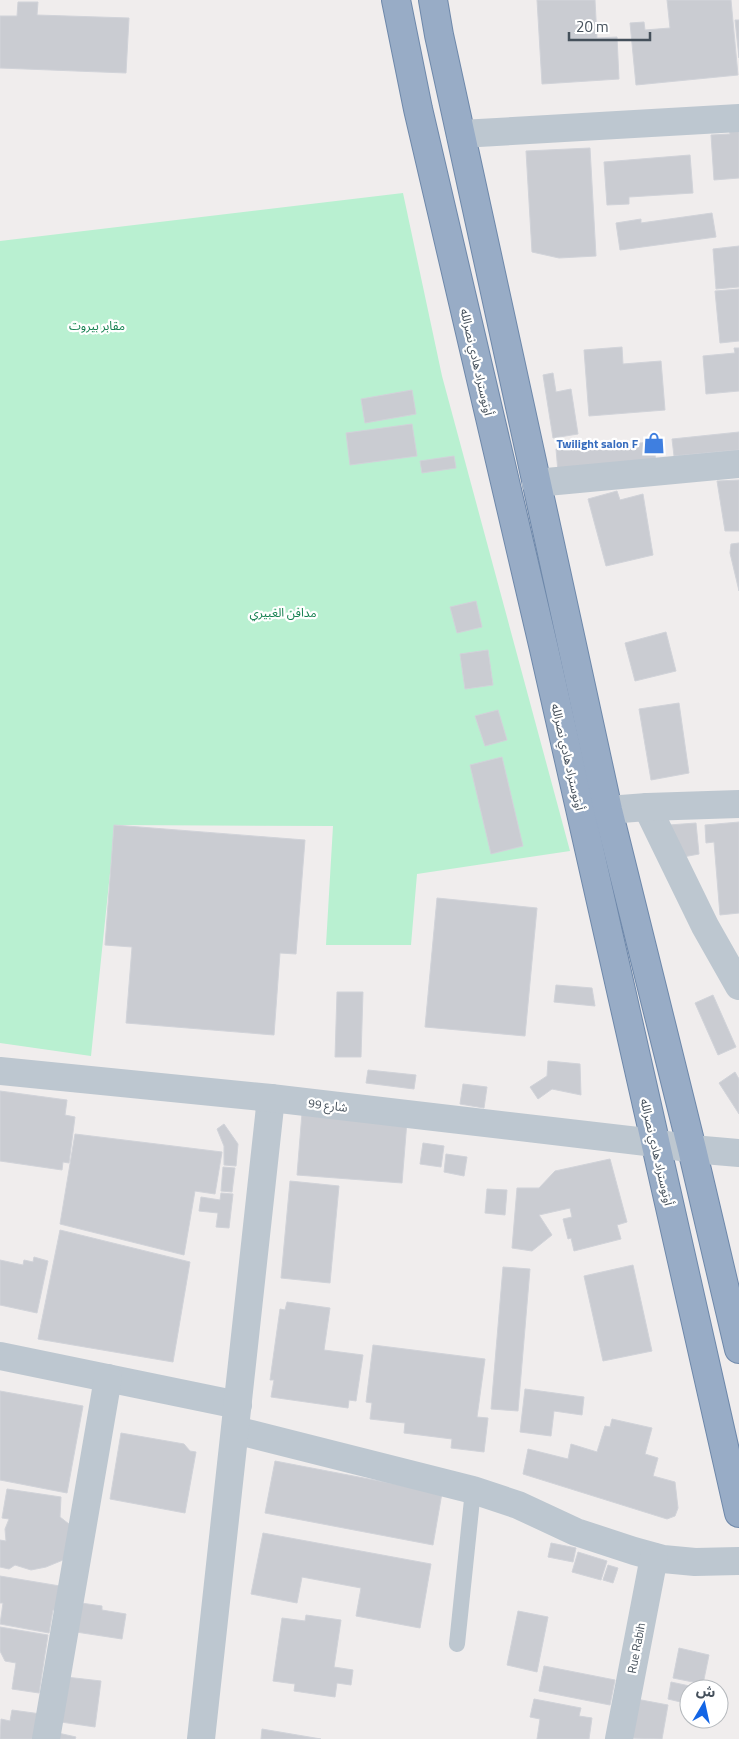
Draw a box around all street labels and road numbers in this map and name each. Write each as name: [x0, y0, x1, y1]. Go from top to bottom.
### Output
street label: أوتوستراد هادي نصرالله: [455, 307, 499, 418]
street label: أوتوستراد هادي نصرالله: [546, 702, 590, 813]
street label: شارع 99: [307, 1093, 349, 1117]
street label: أوتوستراد هادي نصرالله: [635, 1097, 679, 1208]
street label: Rue Rabih: [622, 1621, 650, 1675]

